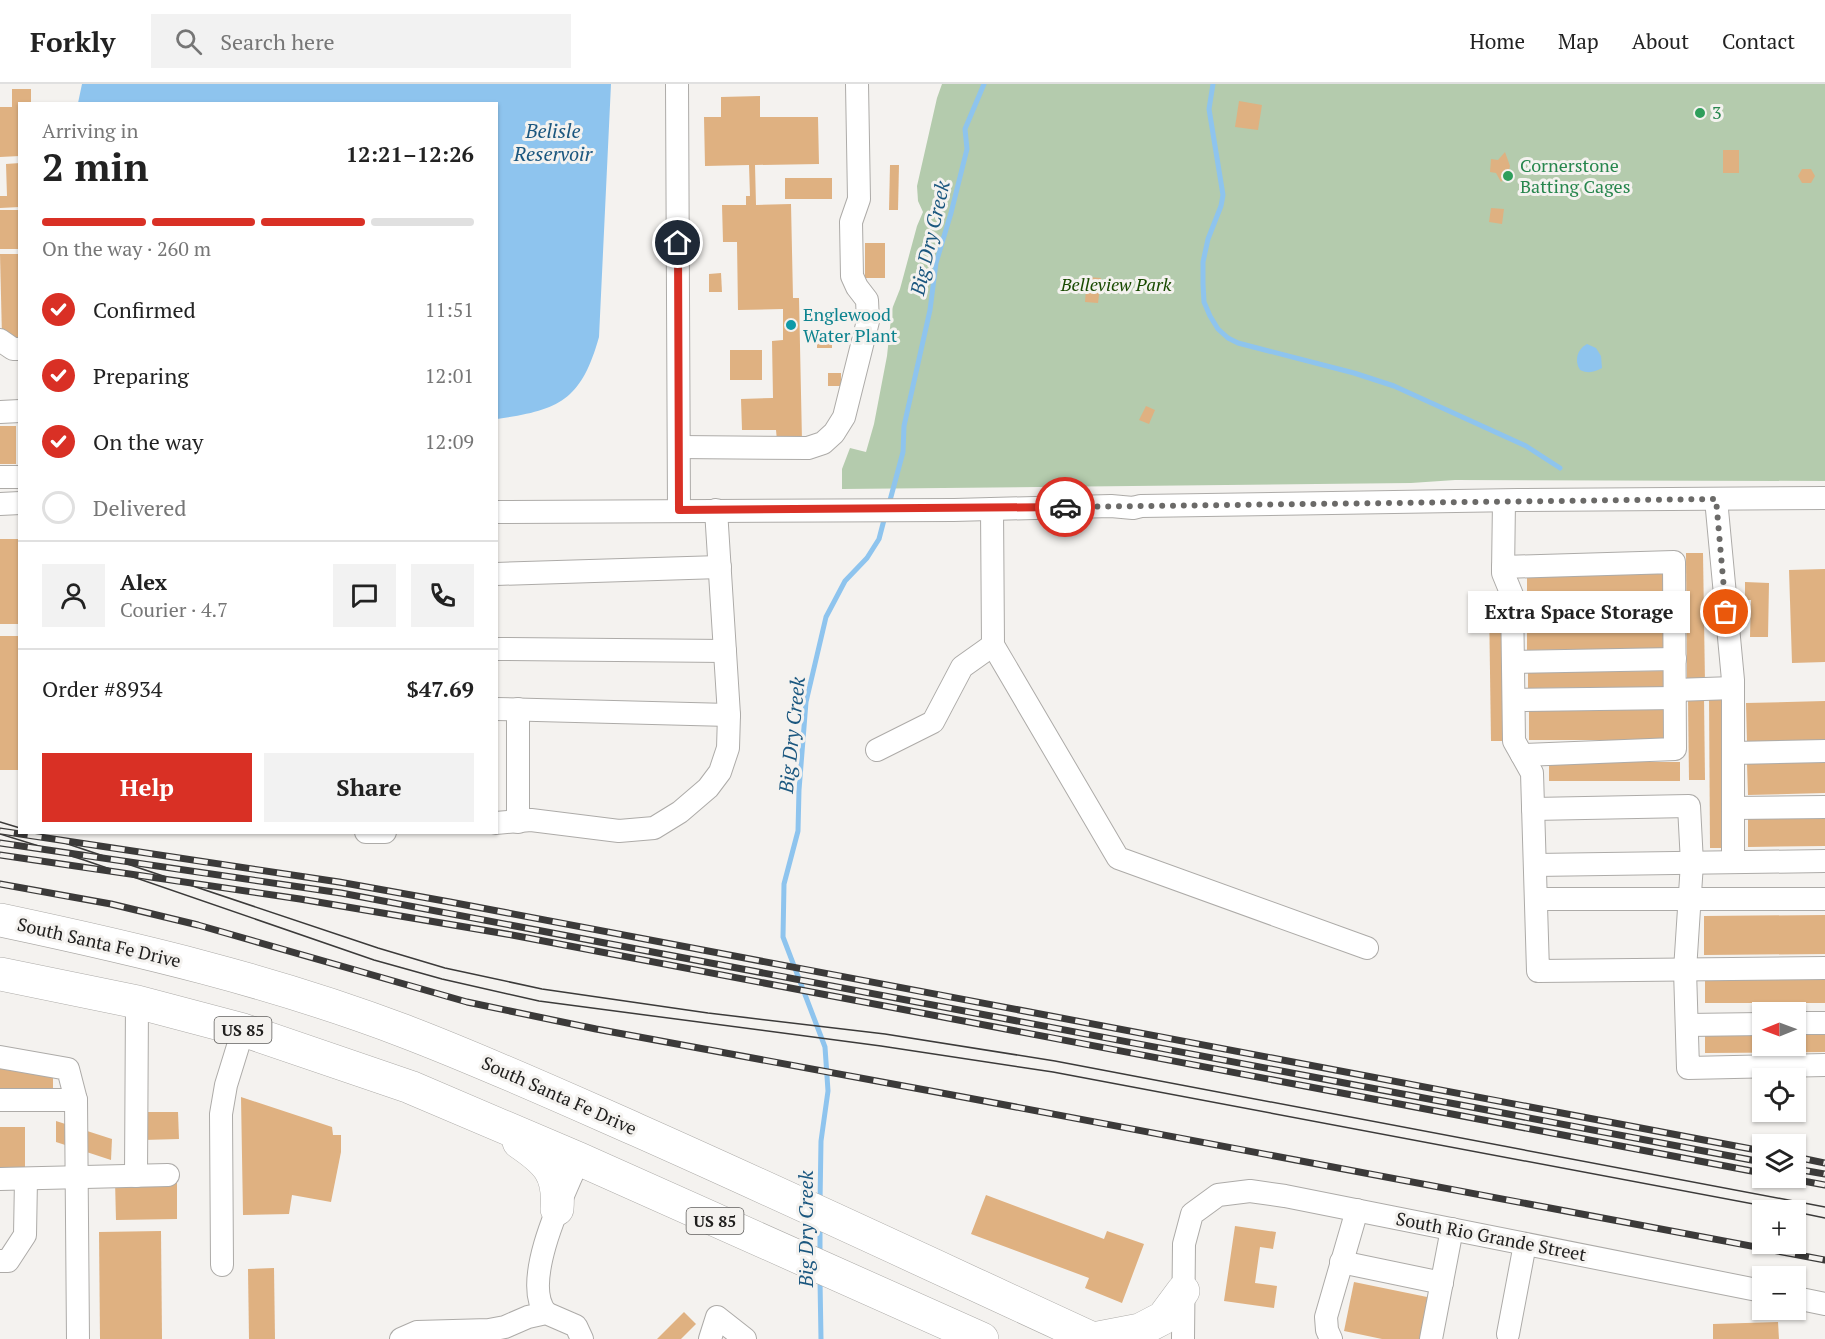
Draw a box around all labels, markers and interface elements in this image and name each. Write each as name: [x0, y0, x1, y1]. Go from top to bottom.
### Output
search box: [151, 14, 571, 68]
text: Forkly: [30, 23, 115, 60]
icon: search: [172, 25, 205, 58]
text: Search here: [220, 27, 335, 56]
text: Home: [1469, 27, 1525, 55]
text: Map: [1558, 27, 1599, 55]
text: About: [1632, 27, 1689, 55]
text: Contact: [1722, 27, 1795, 55]
place label: 3: [1712, 100, 1722, 124]
marker: 3: [1693, 106, 1707, 120]
text: Arriving in: [42, 117, 138, 144]
water label: Belisle Reservoir: [513, 117, 594, 167]
text: 12:21–12:26: [346, 139, 474, 168]
text: 2 min: [42, 140, 149, 192]
place label: Cornerstone Batting Cages: [1520, 153, 1630, 198]
marker: Cornerstone Batting Cages: [1501, 169, 1515, 183]
water label: Big Dry Creek: [903, 178, 956, 299]
pin: [652, 217, 703, 268]
icon: home: [661, 226, 694, 259]
text: On the way · 260 m: [42, 235, 211, 262]
park label: Belleview Park: [1060, 272, 1172, 296]
icon: check: [42, 293, 75, 326]
text: Confirmed: [93, 295, 196, 324]
text: 11:51: [425, 296, 474, 323]
place label: Englewood Water Plant: [803, 302, 898, 347]
marker: Englewood Water Plant: [784, 318, 798, 332]
icon: check: [42, 359, 75, 392]
text: Preparing: [93, 361, 189, 390]
text: 12:01: [425, 362, 474, 389]
icon: check: [42, 425, 75, 458]
text: On the way: [93, 427, 203, 456]
text: 12:09: [425, 428, 474, 455]
courier: [1035, 477, 1095, 537]
icon: car: [1049, 491, 1082, 524]
text: Delivered: [93, 493, 186, 522]
button: person: [42, 564, 105, 627]
button: chat: [333, 564, 396, 627]
button: phone: [411, 564, 474, 627]
text: Alex: [120, 567, 167, 596]
pin: [1700, 586, 1751, 637]
callout: Extra Space Storage: [1468, 591, 1690, 633]
icon: bag: [1709, 595, 1742, 628]
text: Courier · 4.7: [120, 596, 228, 623]
text: Extra Space Storage: [1484, 598, 1674, 625]
text: Order #8934: [42, 674, 162, 703]
text: $47.69: [407, 674, 474, 703]
water label: Big Dry Creek: [772, 675, 811, 795]
button: Help: [42, 753, 252, 822]
button: Share: [264, 753, 474, 822]
street label: South Santa Fe Drive: [15, 912, 183, 973]
north arrow: [1752, 1002, 1806, 1056]
map controls: [1752, 1002, 1806, 1320]
road number: US 85: [214, 1017, 272, 1043]
street label: South Santa Fe Drive: [478, 1050, 641, 1140]
button: locate: [1752, 1068, 1806, 1122]
button: layers: [1752, 1134, 1806, 1188]
water label: Big Dry Creek: [792, 1170, 819, 1288]
button: +: [1752, 1200, 1806, 1254]
street label: South Rio Grande Street: [1394, 1206, 1589, 1266]
road number: US 85: [686, 1208, 744, 1234]
button: −: [1752, 1266, 1806, 1320]

